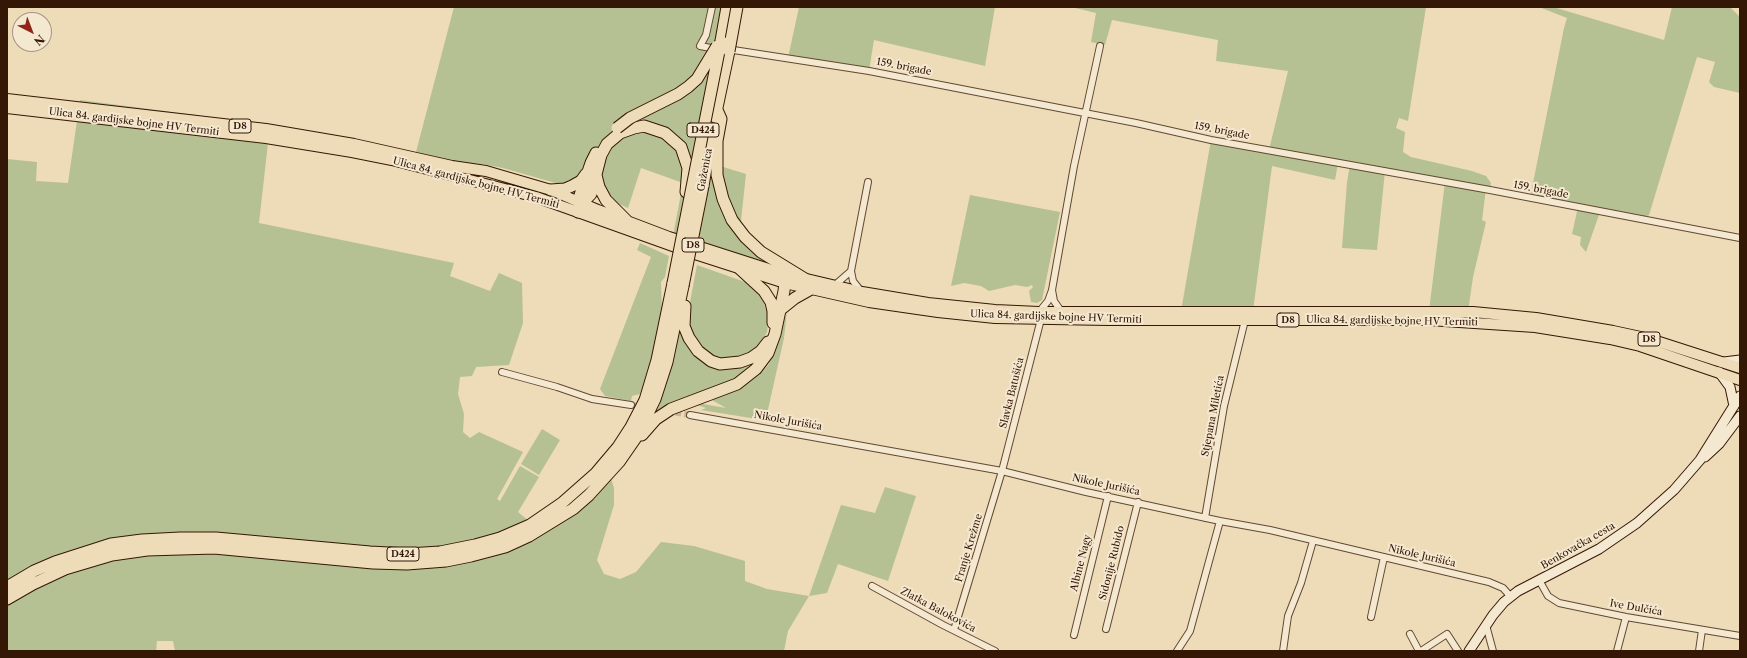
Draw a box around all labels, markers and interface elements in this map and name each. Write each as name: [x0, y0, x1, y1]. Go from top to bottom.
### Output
north arrow: [12, 12, 52, 52]
text: N: [31, 32, 48, 49]
street label: 159. brigade: [875, 56, 933, 78]
street label: Ulica 84. gardijske bojne HV Termiti: [48, 106, 220, 138]
road number: D8: [229, 119, 251, 133]
street label: 159. brigade: [1193, 120, 1251, 142]
road number: D424: [687, 123, 719, 137]
street label: Gaženica: [695, 147, 715, 193]
street label: Ulica 84. gardijske bojne HV Termiti: [392, 155, 560, 211]
street label: 159. brigade: [1512, 179, 1570, 201]
road number: D8: [682, 238, 704, 252]
street label: Ulica 84. gardijske bojne HV Termiti: [970, 308, 1142, 326]
road number: D8: [1277, 313, 1299, 327]
street label: Ulica 84. gardijske bojne HV Termiti: [1306, 314, 1478, 328]
road number: D8: [1638, 332, 1660, 346]
street label: Slavka Batušića: [997, 356, 1027, 430]
street label: Stjepana Miletića: [1199, 374, 1227, 458]
street label: Nikole Jurišića: [753, 409, 823, 433]
street label: Nikole Jurišića: [1071, 472, 1141, 498]
street label: Franje Krežme: [953, 512, 985, 584]
street label: Benkovačka cesta: [1539, 520, 1617, 572]
street label: Sidonije Rubido: [1097, 524, 1127, 602]
street label: Albine Nagy: [1068, 533, 1094, 593]
street label: Nikole Jurišića: [1387, 542, 1457, 570]
road number: D424: [387, 547, 419, 561]
street label: Zlatka Balokovića: [898, 585, 978, 635]
street label: Ive Dulčića: [1609, 597, 1663, 619]

